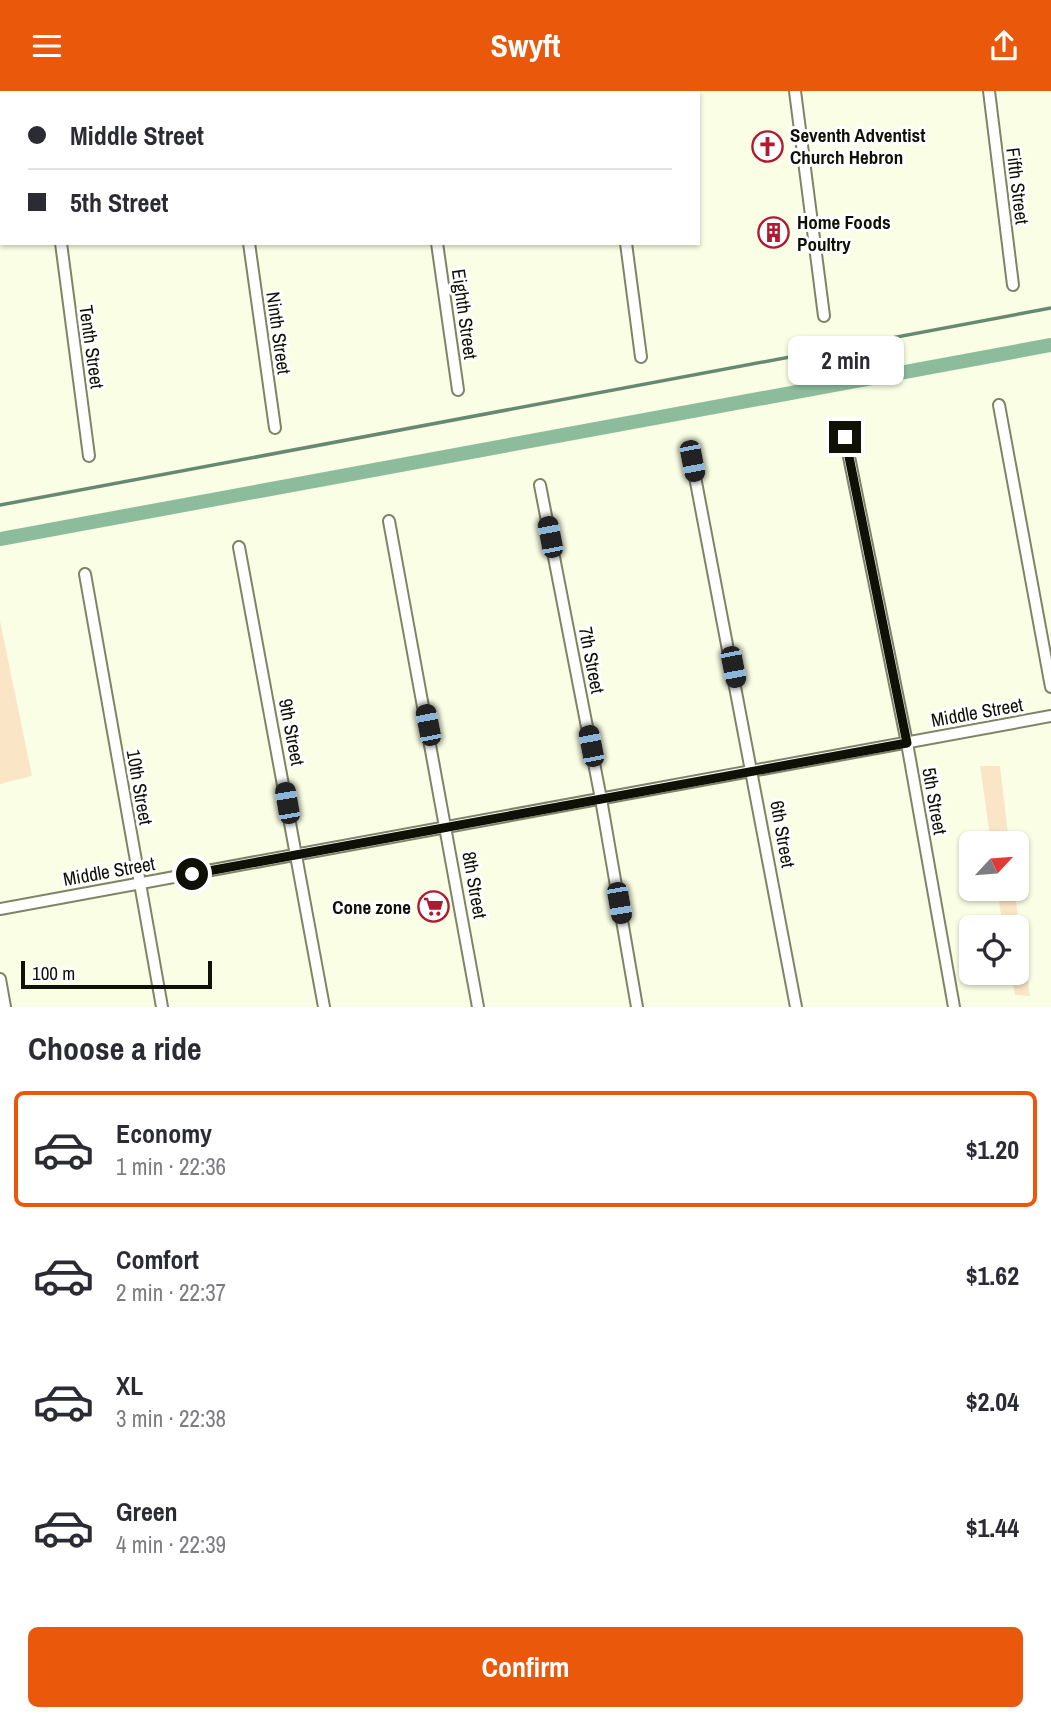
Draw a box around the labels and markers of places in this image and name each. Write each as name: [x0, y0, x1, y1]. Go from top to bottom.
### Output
place label: Seventh Adventist Church Hebron: [790, 122, 925, 170]
church icon: Seventh Adventist Church Hebron: [750, 129, 784, 163]
place label: Home Foods Poultry: [797, 209, 891, 257]
building icon: Home Foods Poultry: [757, 216, 791, 250]
supermarket icon: Cone zone: [417, 890, 451, 924]
place label: Cone zone: [332, 894, 411, 920]

